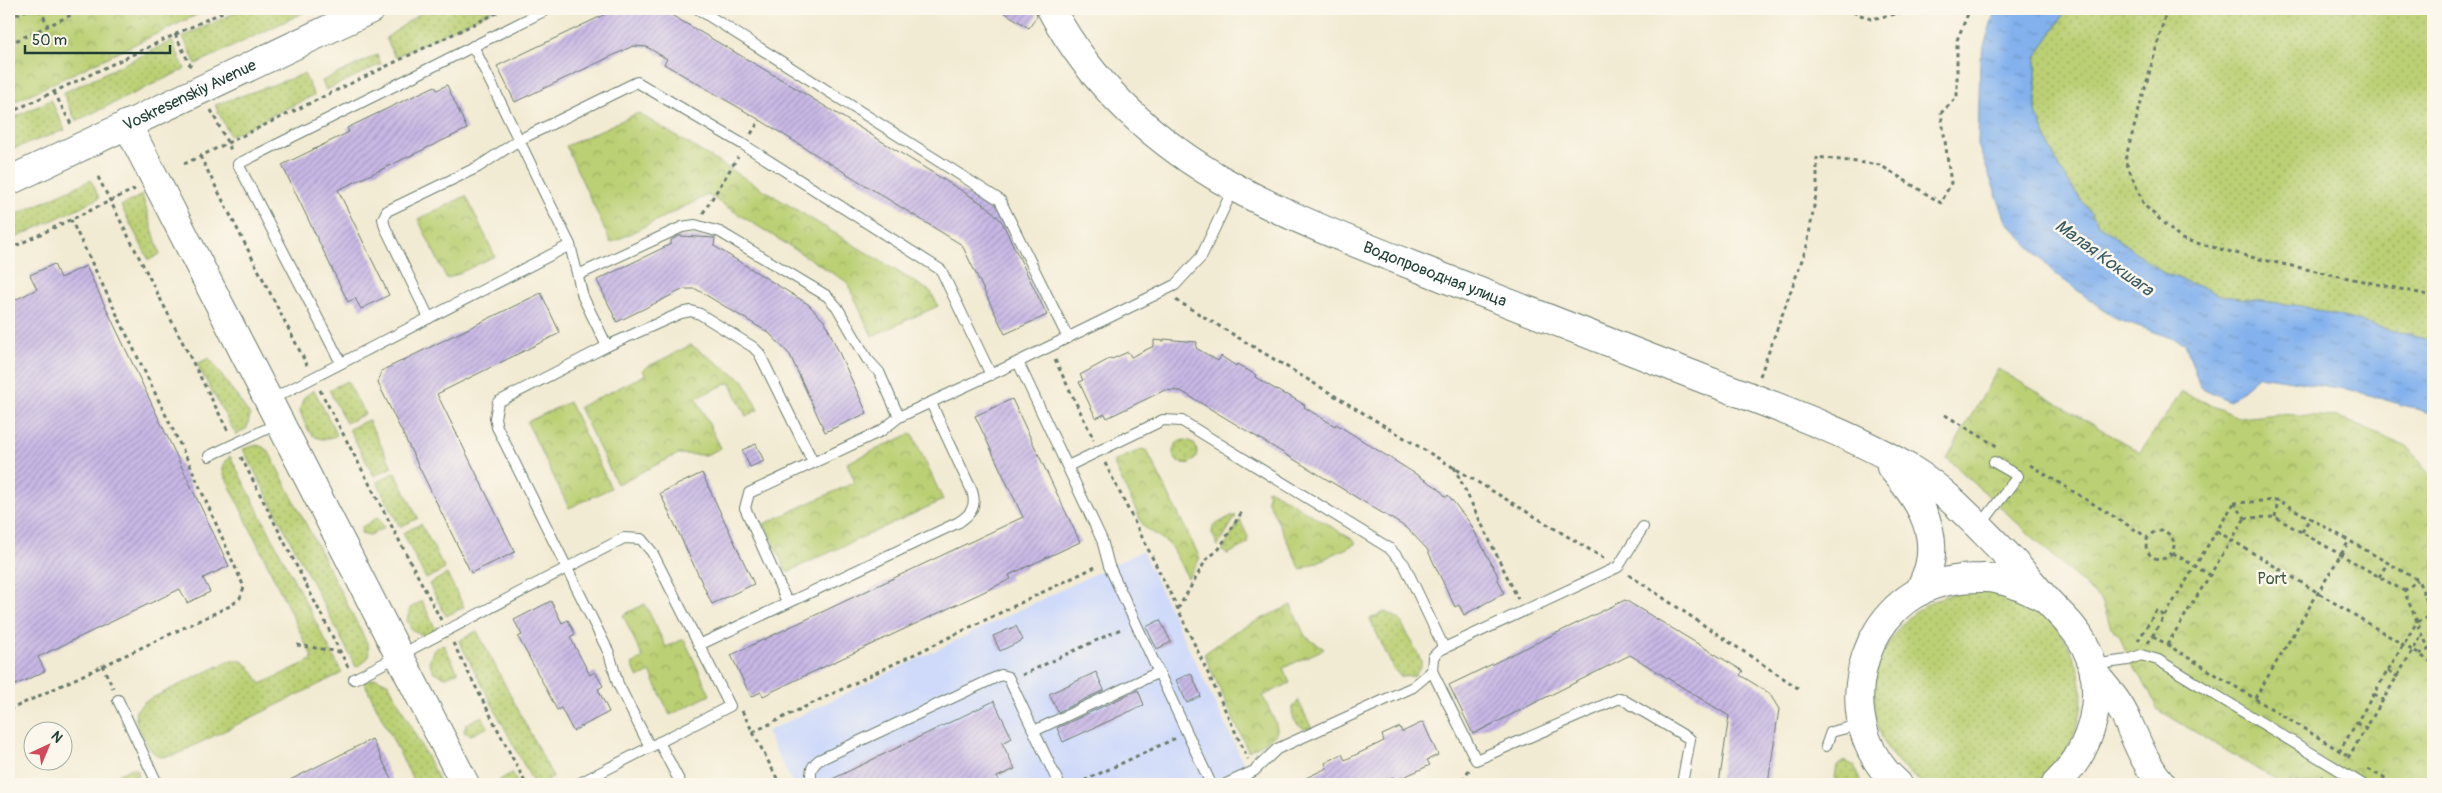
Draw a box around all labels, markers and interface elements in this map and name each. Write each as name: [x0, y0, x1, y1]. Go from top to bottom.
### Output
scale bar: [25, 22, 170, 54]
text: 50 m: [32, 31, 67, 50]
street label: Voskresenskiy Avenue: [120, 55, 260, 135]
water label: Малая Кокшага: [2050, 214, 2159, 302]
street label: Водопроводная улица: [1360, 237, 1510, 311]
park label: Port: [2257, 569, 2287, 589]
north arrow: [22, 720, 72, 770]
text: N: [47, 728, 66, 746]

